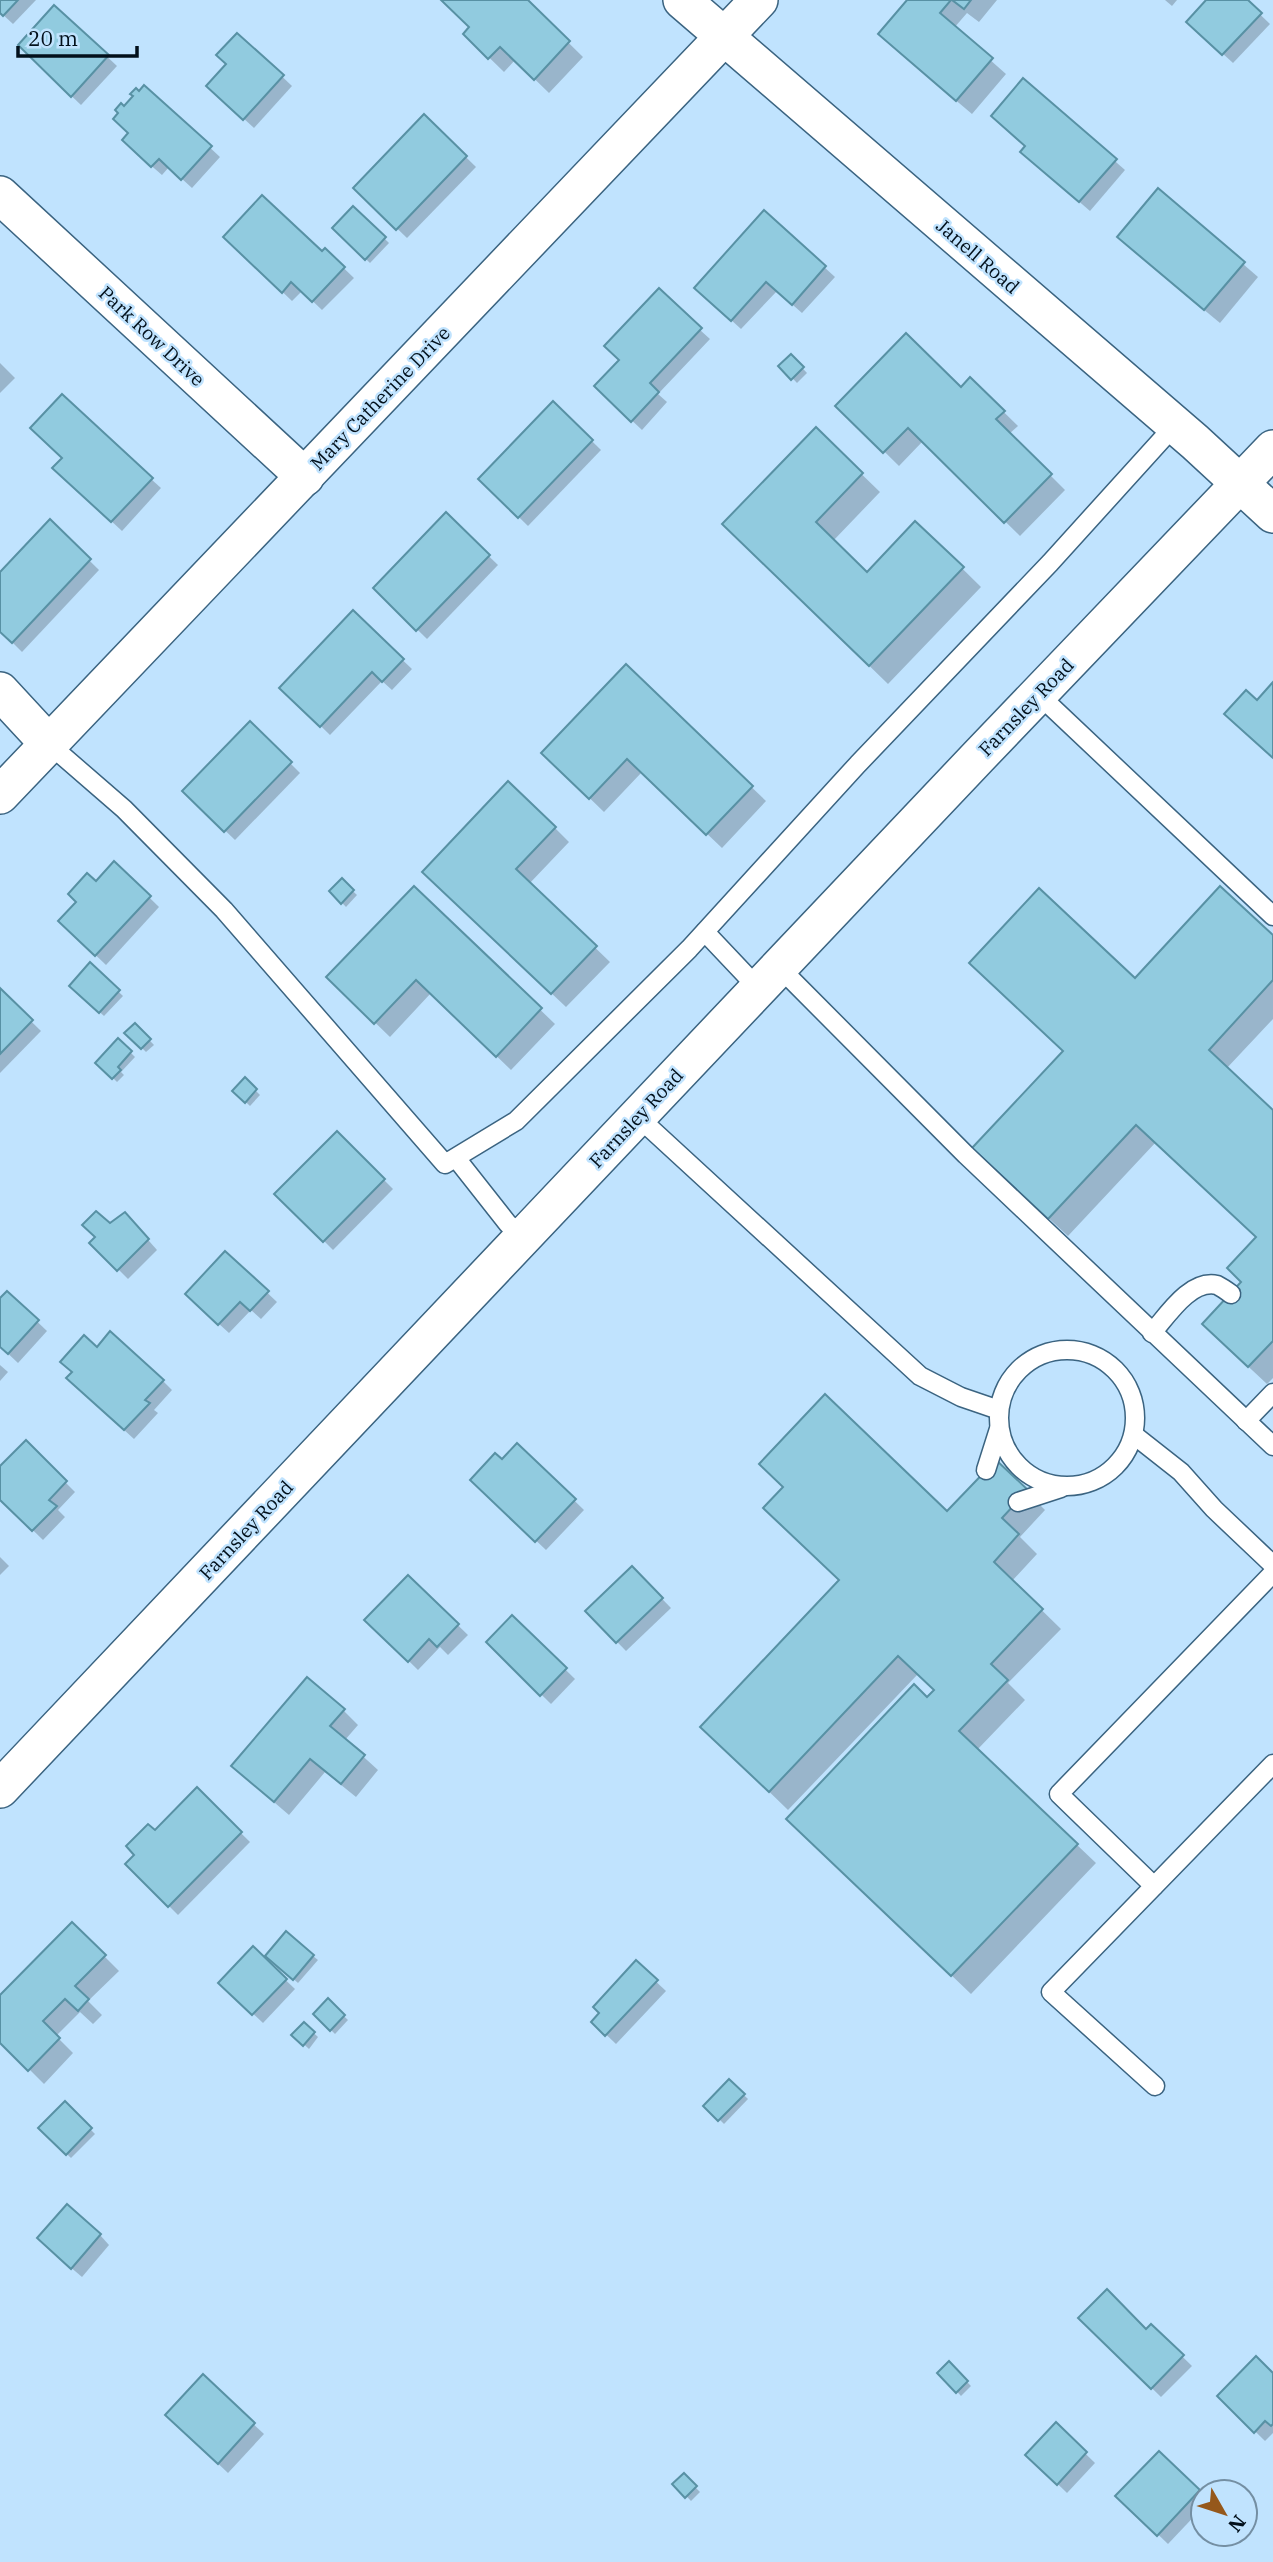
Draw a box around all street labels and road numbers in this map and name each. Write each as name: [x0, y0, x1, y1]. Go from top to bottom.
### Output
street label: Janell Road: [931, 213, 1025, 299]
street label: Park Row Drive: [94, 281, 210, 391]
street label: Mary Catherine Drive: [305, 321, 455, 475]
street label: Farnsley Road: [973, 653, 1079, 761]
street label: Farnsley Road: [584, 1063, 688, 1173]
street label: Farnsley Road: [194, 1475, 298, 1585]

